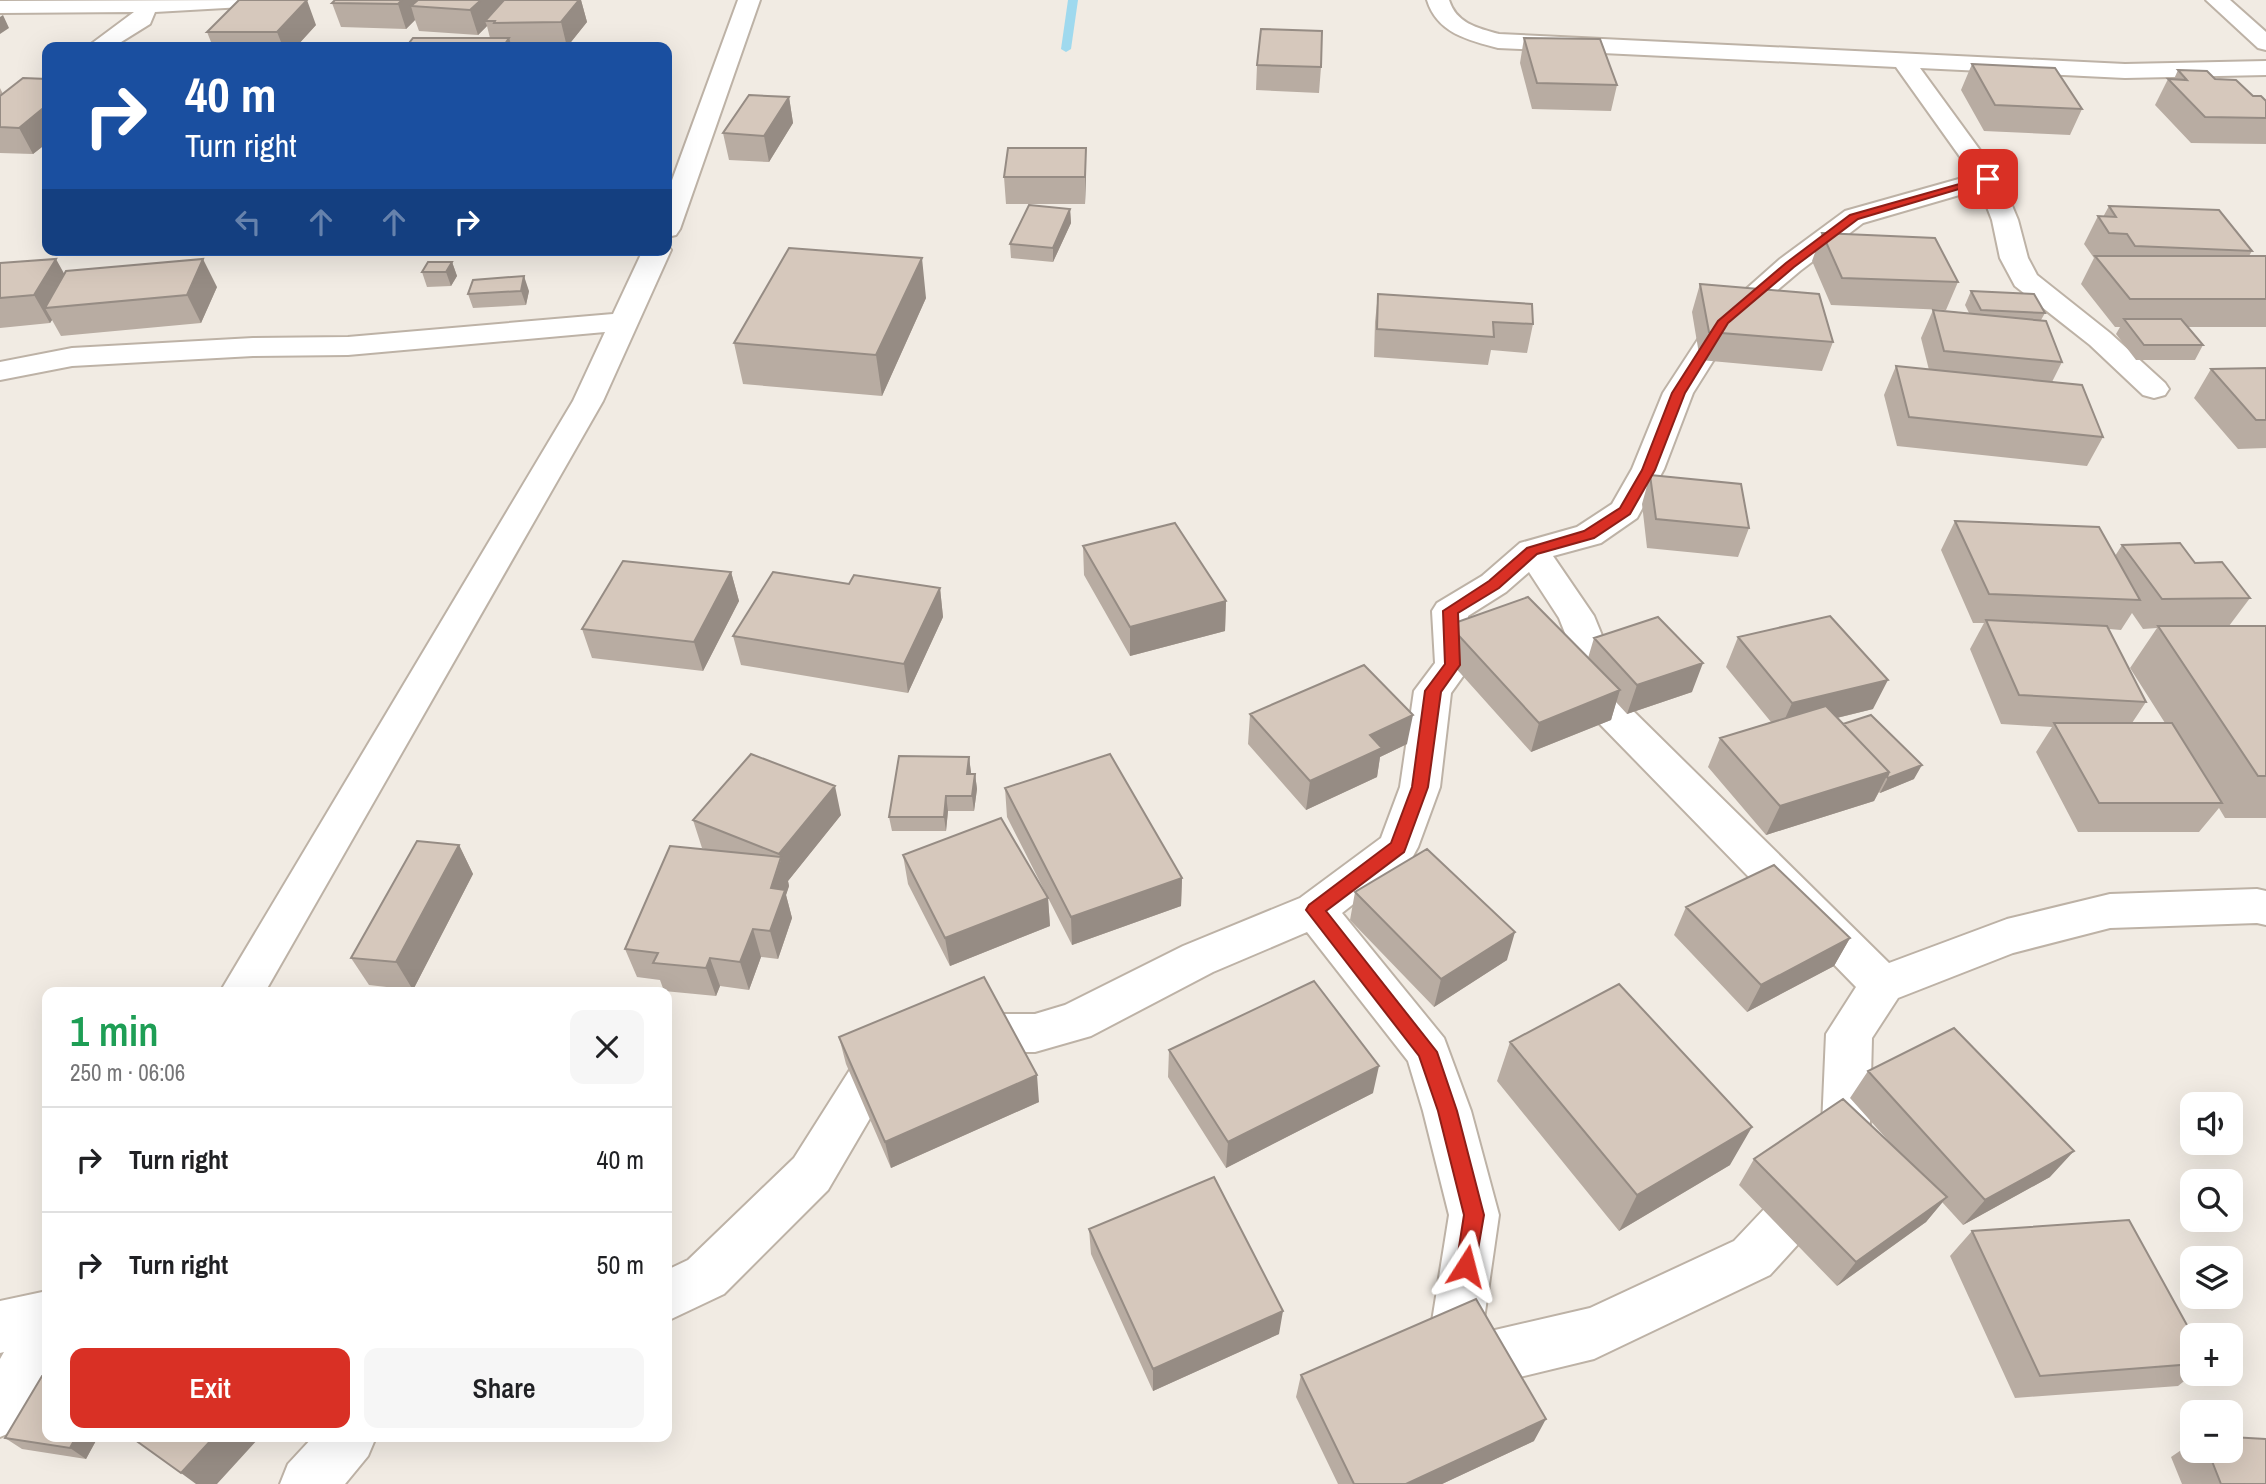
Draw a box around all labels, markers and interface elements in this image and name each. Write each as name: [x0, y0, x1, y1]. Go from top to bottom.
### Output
text: 40 m: [185, 61, 277, 127]
icon: right: [70, 70, 161, 161]
text: Turn right: [185, 124, 297, 167]
pin: [1958, 149, 2018, 209]
icon: arrive: [1969, 160, 2007, 198]
icon: left: [229, 203, 267, 241]
icon: ahead: [302, 203, 340, 241]
icon: ahead: [375, 203, 413, 241]
icon: right: [448, 203, 486, 241]
text: 1 min: [70, 1003, 159, 1059]
button: close: [570, 1010, 644, 1084]
text: 250 m · 06:06: [70, 1057, 185, 1088]
map controls: [2180, 1092, 2243, 1463]
button: sound: [2180, 1092, 2243, 1155]
icon: right: [70, 1141, 108, 1179]
text: Turn right: [129, 1142, 228, 1177]
text: 40 m: [597, 1142, 644, 1177]
button: search: [2180, 1169, 2243, 1232]
position arrow: [1429, 1229, 1503, 1303]
icon: right: [70, 1246, 108, 1284]
button: layers: [2180, 1246, 2243, 1309]
text: Turn right: [129, 1247, 228, 1282]
text: 50 m: [597, 1247, 644, 1282]
button: +: [2180, 1323, 2243, 1386]
button: Exit: [70, 1348, 350, 1428]
button: Share: [364, 1348, 644, 1428]
button: −: [2180, 1400, 2243, 1463]

